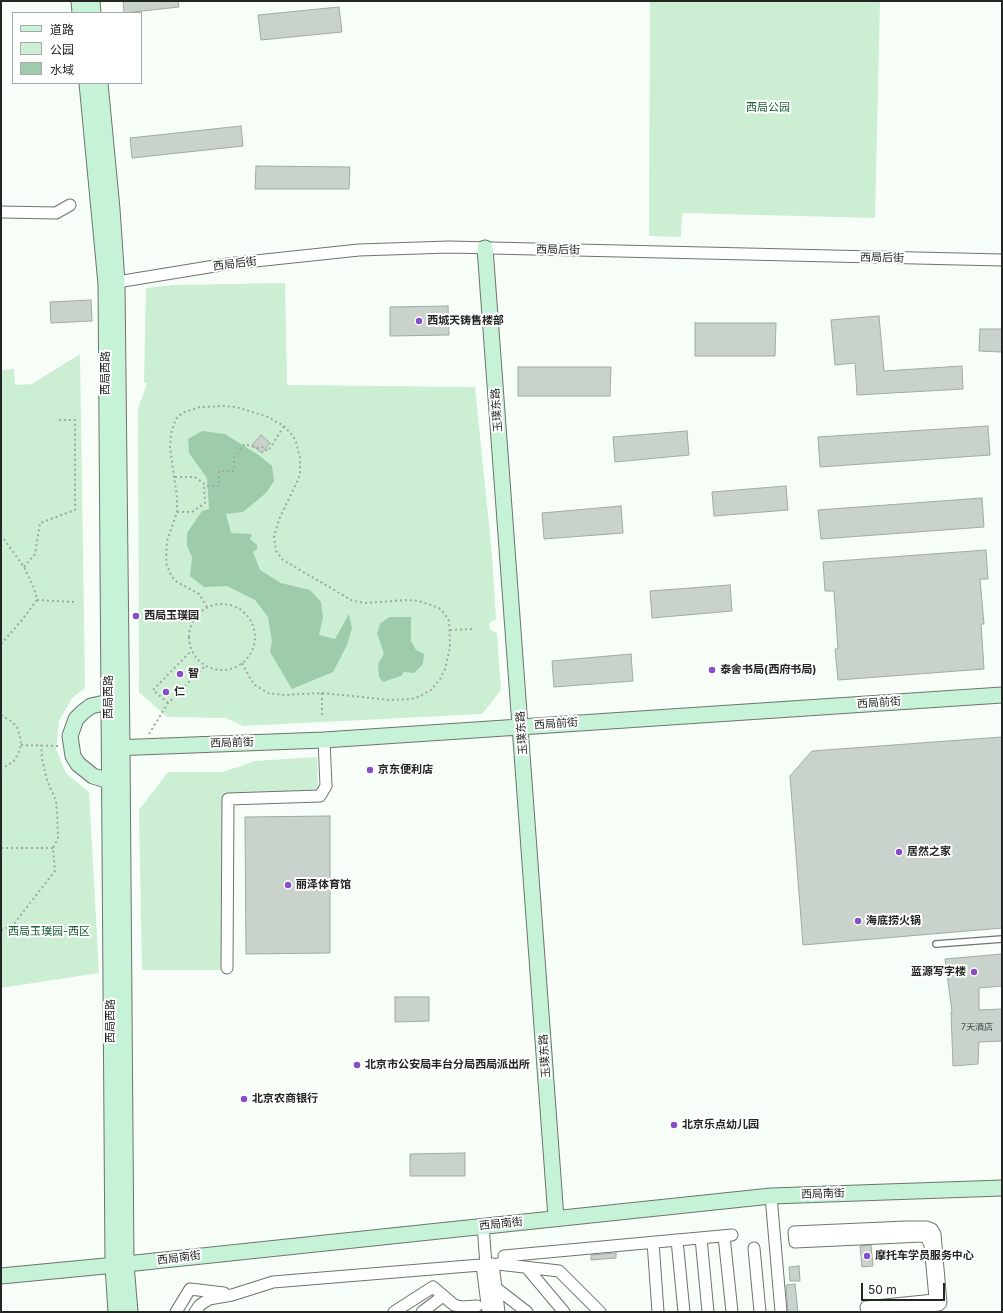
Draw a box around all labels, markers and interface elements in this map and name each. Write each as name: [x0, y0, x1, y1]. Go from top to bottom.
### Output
legend: [12, 12, 142, 84]
text: 道路: [50, 22, 74, 37]
text: 公园: [50, 42, 74, 57]
text: 水域: [50, 62, 74, 77]
park label: 西局公园: [746, 101, 790, 115]
street label: 西局后街: [536, 243, 580, 257]
street label: 西局后街: [860, 251, 904, 265]
street label: 西局后街: [212, 255, 258, 273]
place label: 西城天铸售楼部: [427, 314, 504, 328]
marker: 西城天铸售楼部: [414, 316, 424, 326]
street label: 西局西路: [99, 351, 113, 395]
street label: 玉璞东路: [489, 388, 505, 432]
place label: 西局玉璞园: [144, 609, 199, 623]
marker: 西局玉璞园: [131, 611, 141, 621]
place label: 泰舍书局(西府书局): [720, 663, 816, 677]
marker: 泰舍书局(西府书局): [707, 665, 717, 675]
place label: 智: [188, 667, 199, 681]
marker: 智: [175, 669, 185, 679]
street label: 西局西路: [102, 675, 116, 719]
place label: 仁: [174, 685, 185, 699]
marker: 仁: [161, 687, 171, 697]
street label: 西局前街: [857, 695, 901, 711]
street label: 玉璞东路: [514, 711, 530, 755]
street label: 西局前街: [534, 716, 578, 732]
street label: 西局前街: [210, 736, 254, 750]
place label: 京东便利店: [378, 763, 433, 777]
marker: 京东便利店: [365, 765, 375, 775]
place label: 居然之家: [907, 845, 951, 859]
marker: 居然之家: [894, 847, 904, 857]
place label: 丽泽体育馆: [296, 878, 351, 892]
marker: 丽泽体育馆: [283, 880, 293, 890]
place label: 海底捞火锅: [866, 914, 921, 928]
marker: 海底捞火锅: [853, 916, 863, 926]
park label: 西局玉璞园-西区: [8, 925, 90, 939]
place label: 蓝源写字楼: [911, 965, 966, 979]
marker: 蓝源写字楼: [969, 967, 979, 977]
street label: 西局西路: [104, 999, 118, 1043]
house number: 7天酒店: [961, 1022, 993, 1032]
street label: 玉璞东路: [537, 1034, 553, 1078]
place label: 北京市公安局丰台分局西局派出所: [365, 1058, 530, 1072]
marker: 北京市公安局丰台分局西局派出所: [352, 1060, 362, 1070]
place label: 北京农商银行: [252, 1092, 318, 1106]
marker: 北京农商银行: [239, 1094, 249, 1104]
place label: 北京乐点幼儿园: [682, 1118, 759, 1132]
marker: 北京乐点幼儿园: [669, 1120, 679, 1130]
street label: 西局南街: [801, 1187, 845, 1201]
street label: 西局南街: [478, 1215, 524, 1233]
street label: 西局南街: [156, 1249, 202, 1267]
place label: 摩托车学员服务中心: [875, 1249, 974, 1263]
marker: 摩托车学员服务中心: [862, 1251, 872, 1261]
scale bar: [863, 1275, 947, 1301]
text: 50 m: [868, 1282, 897, 1297]

